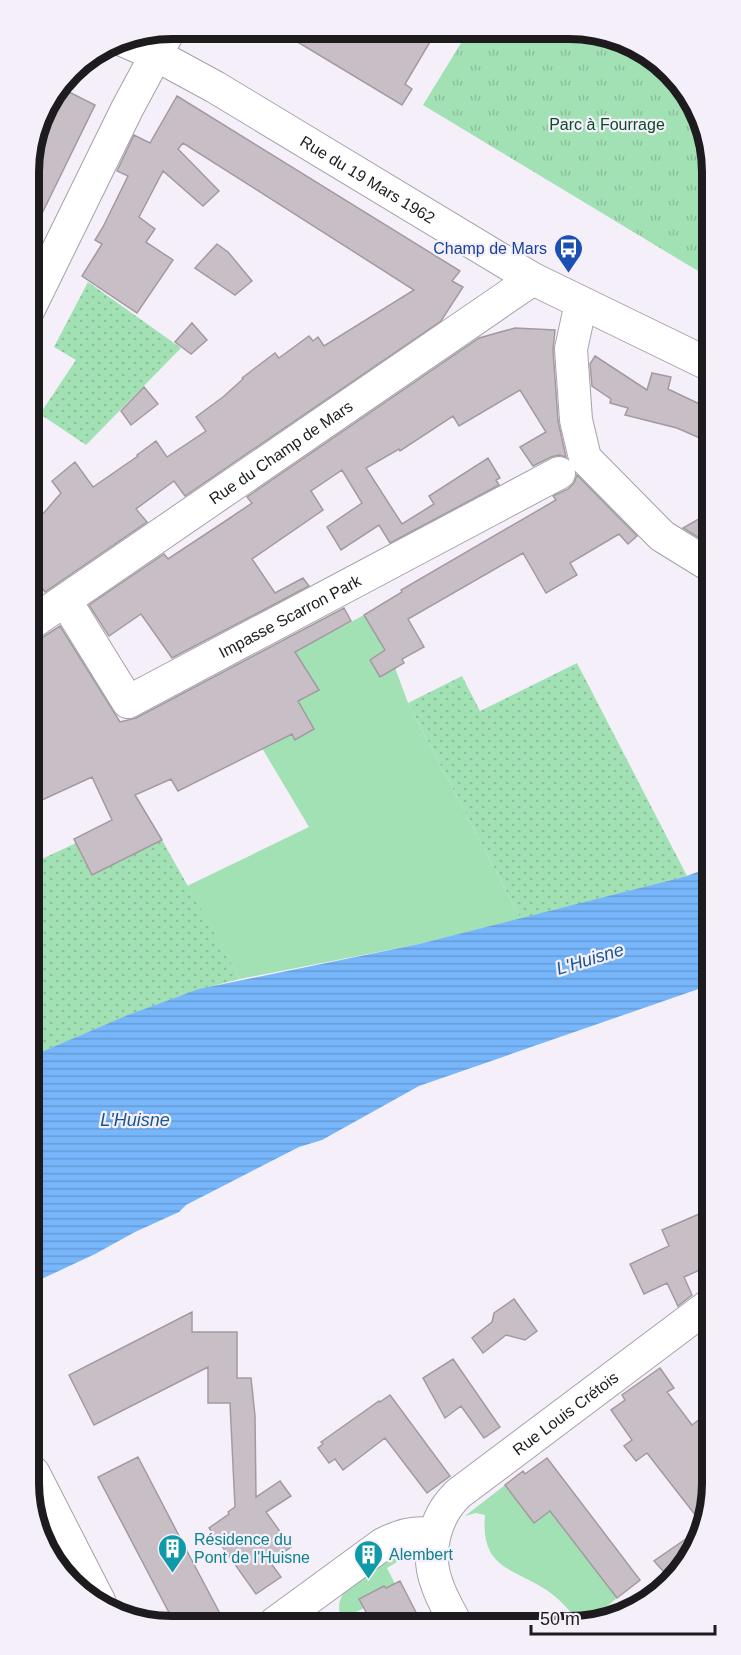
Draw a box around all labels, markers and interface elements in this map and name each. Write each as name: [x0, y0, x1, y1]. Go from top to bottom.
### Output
park label: Parc à Fourrage: [549, 116, 665, 133]
street label: Rue du 19 Mars 1962: [297, 133, 438, 227]
bus stop icon: Champ de Mars: [552, 232, 584, 274]
place label: Champ de Mars: [433, 240, 547, 257]
street label: Rue du Champ de Mars: [206, 397, 356, 508]
street label: Impasse Scarron Park: [216, 571, 365, 661]
water label: L'Huisne: [554, 939, 626, 979]
water label: L'Huisne: [100, 1110, 170, 1130]
street label: Rue Louis Crétois: [510, 1369, 622, 1459]
place label: Résidence du Pont de l'Huisne: [194, 1531, 310, 1566]
building icon: Résidence du Pont de l'Huisne: [157, 1532, 189, 1574]
building icon: Alembert: [352, 1538, 384, 1580]
place label: Alembert: [389, 1546, 454, 1563]
scale bar: [531, 1598, 716, 1636]
text: 50 m: [540, 1609, 580, 1629]

